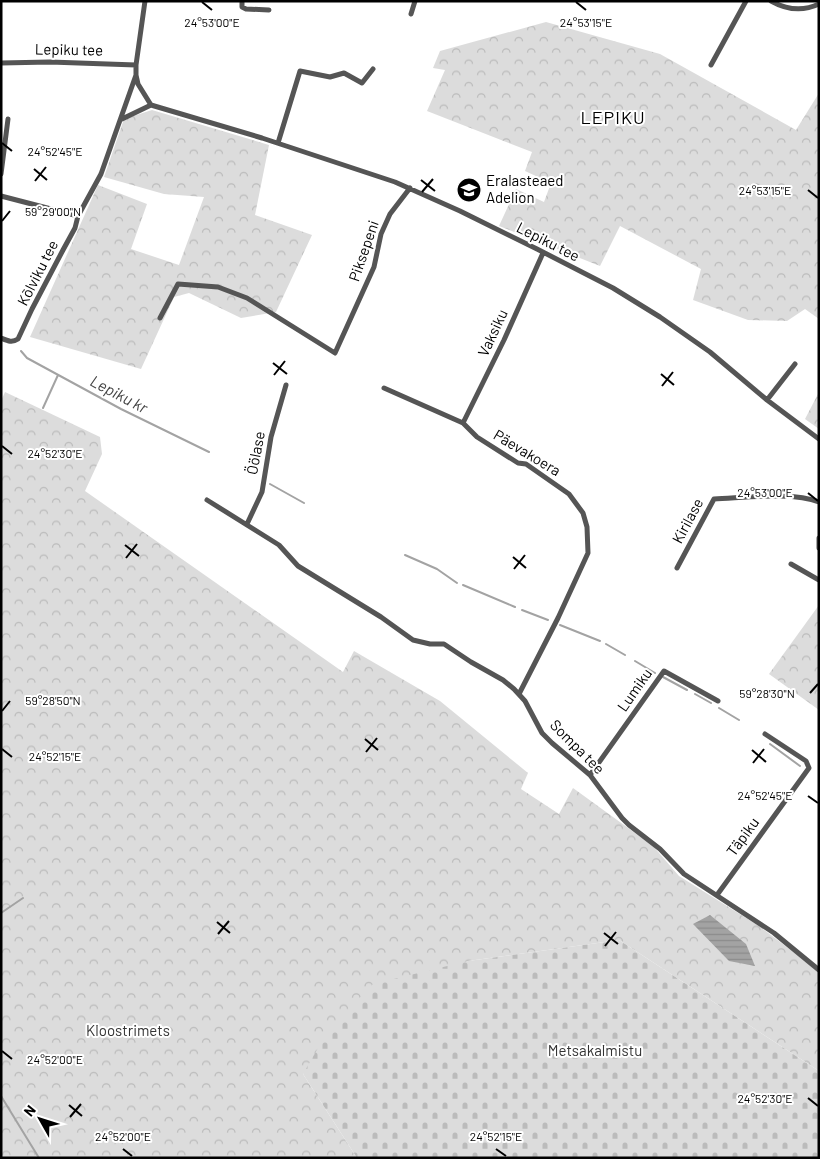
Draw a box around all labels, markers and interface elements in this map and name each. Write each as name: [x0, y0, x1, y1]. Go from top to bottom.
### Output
text: 24°53'00"E: [184, 15, 240, 29]
text: 24°53'15"E: [560, 15, 612, 29]
street label: Lepiku tee: [35, 39, 103, 59]
district label: LEPIKU: [580, 106, 646, 128]
text: 24°52'45"E: [28, 144, 82, 158]
place label: Eralasteaed Adelion: [486, 171, 564, 206]
school or university icon: Eralasteaed Adelion: [456, 177, 482, 203]
text: 24°53'15"E: [739, 183, 791, 197]
text: 59°29'00"N: [25, 204, 81, 218]
street label: Piksepeni: [344, 218, 382, 284]
street label: Lepiku tee: [514, 218, 583, 265]
street label: Kõlviku tee: [13, 237, 61, 308]
street label: Vaksiku: [473, 306, 511, 359]
water label: Lepiku kr: [87, 371, 152, 417]
street label: Päevakoera: [491, 425, 564, 479]
street label: Öölase: [242, 430, 268, 476]
text: 24°52'30"E: [27, 446, 83, 460]
text: 24°53'00"E: [737, 485, 793, 499]
street label: Kirilase: [668, 495, 706, 546]
street label: Lumiku: [613, 664, 655, 714]
text: 59°28'30"N: [739, 686, 795, 700]
text: 59°28'50"N: [25, 693, 81, 707]
street label: Sompa tee: [547, 715, 609, 777]
text: 24°52'15"E: [29, 749, 81, 763]
text: 24°52'45"E: [738, 788, 792, 802]
street label: Täpiku: [722, 813, 762, 859]
park label: Kloostrimets: [86, 1021, 170, 1039]
park label: Metsakalmistu: [548, 1041, 642, 1059]
text: 24°52'00"E: [27, 1052, 83, 1066]
text: 24°52'30"E: [737, 1091, 793, 1105]
north arrow: [15, 1094, 65, 1144]
text: N: [20, 1102, 39, 1119]
text: 24°52'00"E: [95, 1129, 151, 1143]
text: 24°52'15"E: [470, 1129, 522, 1143]

